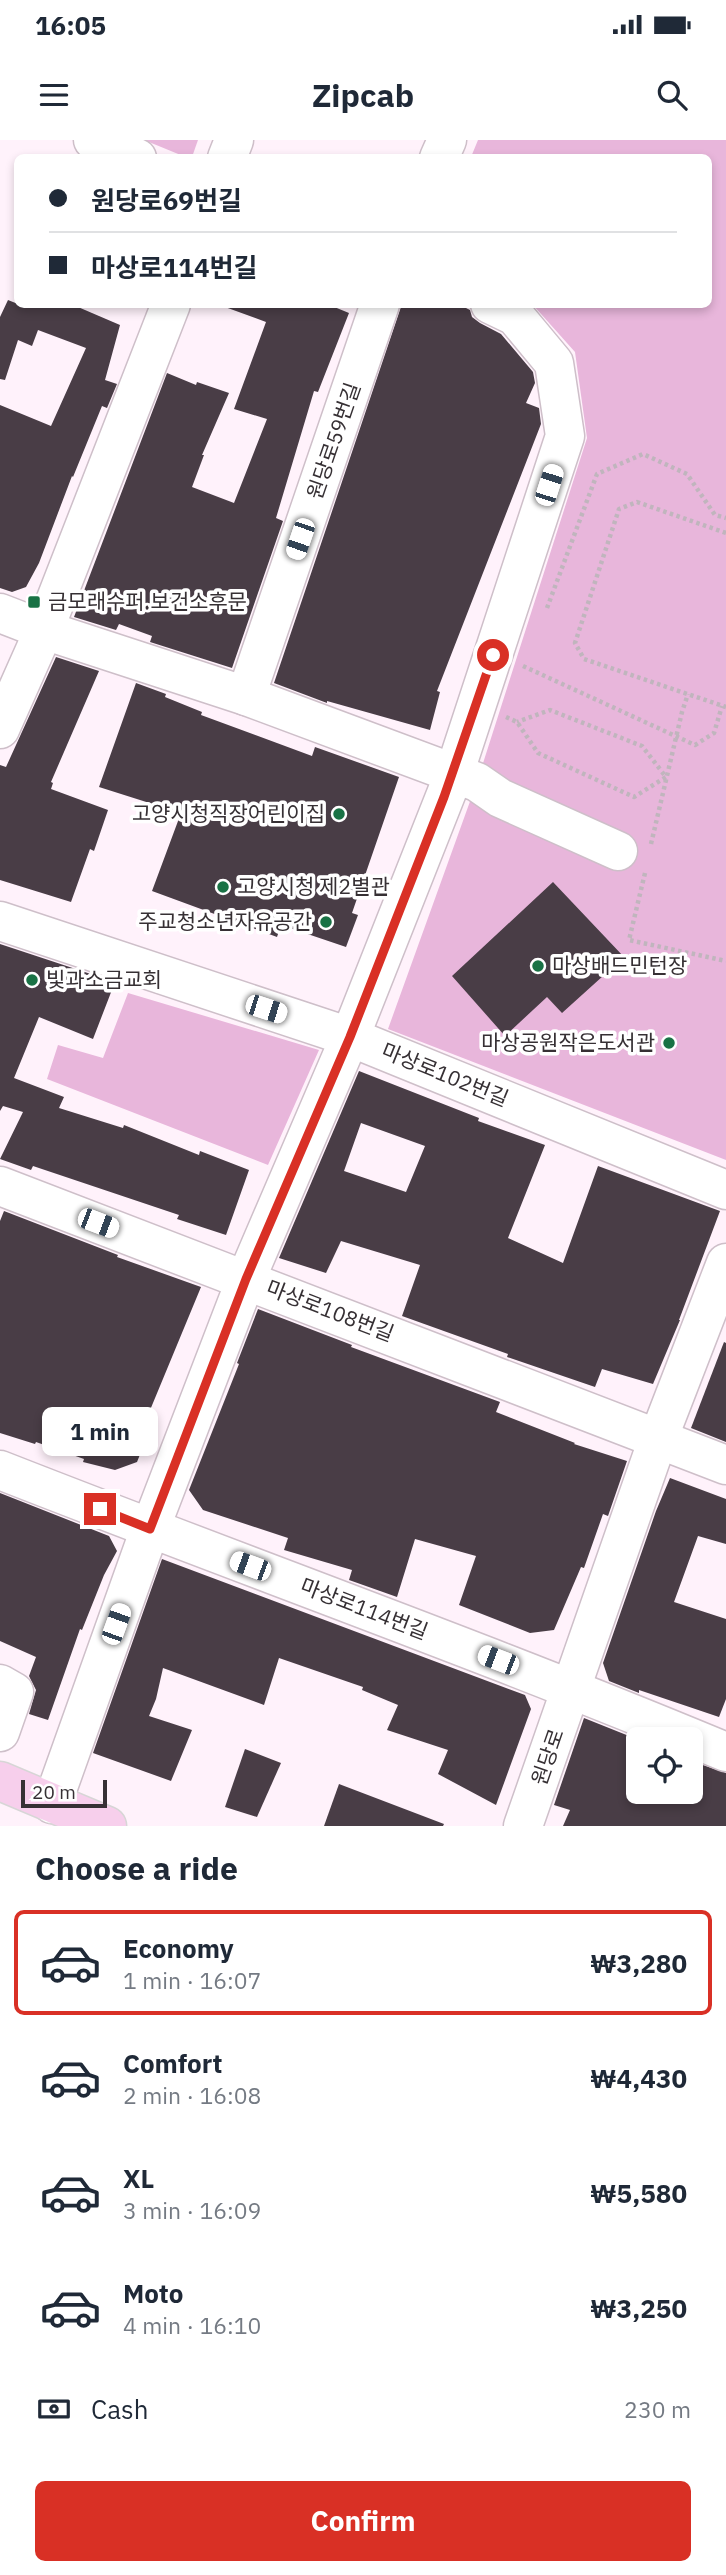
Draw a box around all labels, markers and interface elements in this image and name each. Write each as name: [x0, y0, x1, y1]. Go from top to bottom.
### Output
text: 16:05: [35, 8, 106, 42]
text: Zipcab: [312, 74, 414, 116]
icon: menu: [35, 76, 73, 114]
icon: search: [653, 76, 691, 114]
text: 원당로69번길: [91, 183, 242, 217]
text: 마상로114번길: [91, 250, 257, 284]
street label: 원당로59번길: [300, 379, 366, 503]
car: [533, 462, 566, 508]
car: [284, 516, 317, 562]
place label: 금모래수퍼.보건소후문: [48, 587, 247, 615]
marker: 금모래수퍼.보건소후문: [26, 594, 42, 610]
route start: [477, 639, 509, 671]
place label: 고양시청직장어린이집: [132, 799, 325, 827]
marker: 고양시청직장어린이집: [331, 806, 347, 822]
place label: 고양시청 제2별관: [237, 872, 390, 900]
marker: 고양시청 제2별관: [215, 879, 231, 895]
place label: 주교청소년자유공간: [138, 907, 312, 935]
marker: 주교청소년자유공간: [318, 914, 334, 930]
place label: 마상배드민턴장: [552, 951, 687, 979]
marker: 마상배드민턴장: [530, 958, 546, 974]
place label: 빛과소금교회: [46, 965, 162, 993]
marker: 빛과소금교회: [24, 972, 40, 988]
car: [243, 993, 290, 1025]
place label: 마상공원작은도서관: [481, 1028, 655, 1056]
marker: 마상공원작은도서관: [661, 1035, 677, 1051]
street label: 마상로102번길: [378, 1036, 513, 1112]
car: [75, 1206, 122, 1240]
street label: 마상로108번길: [263, 1273, 398, 1347]
callout: 1 min: [42, 1408, 158, 1456]
text: 1 min: [70, 1416, 130, 1446]
route end: [84, 1493, 116, 1525]
car: [227, 1549, 274, 1583]
street label: 마상로114번길: [297, 1571, 432, 1645]
car: [99, 1601, 134, 1647]
car: [475, 1643, 522, 1677]
street label: 원당로: [524, 1725, 570, 1789]
map controls: [626, 1727, 703, 1804]
button: locate: [626, 1727, 703, 1804]
scale bar: [21, 1777, 107, 1809]
text: 20 m: [32, 1780, 76, 1804]
text: Choose a ride: [35, 1847, 238, 1889]
icon: car: [39, 1931, 102, 1994]
text: Economy: [123, 1931, 234, 1965]
text: ₩3,280: [590, 1946, 687, 1980]
text: 1 min · 16:07: [123, 1965, 261, 1995]
icon: car: [39, 2046, 102, 2109]
text: Comfort: [123, 2046, 222, 2080]
text: ₩4,430: [590, 2061, 687, 2095]
text: 2 min · 16:08: [123, 2080, 261, 2110]
icon: car: [39, 2161, 102, 2224]
text: XL: [123, 2161, 154, 2195]
text: ₩5,580: [590, 2176, 687, 2210]
text: 3 min · 16:09: [123, 2195, 261, 2225]
icon: car: [39, 2276, 102, 2339]
text: Moto: [123, 2276, 183, 2310]
text: ₩3,250: [590, 2291, 687, 2325]
text: 4 min · 16:10: [123, 2310, 261, 2340]
icon: cash: [35, 2390, 73, 2428]
text: Cash: [91, 2392, 148, 2426]
text: 230 m: [624, 2394, 691, 2424]
button: Confirm: [35, 2481, 691, 2561]

